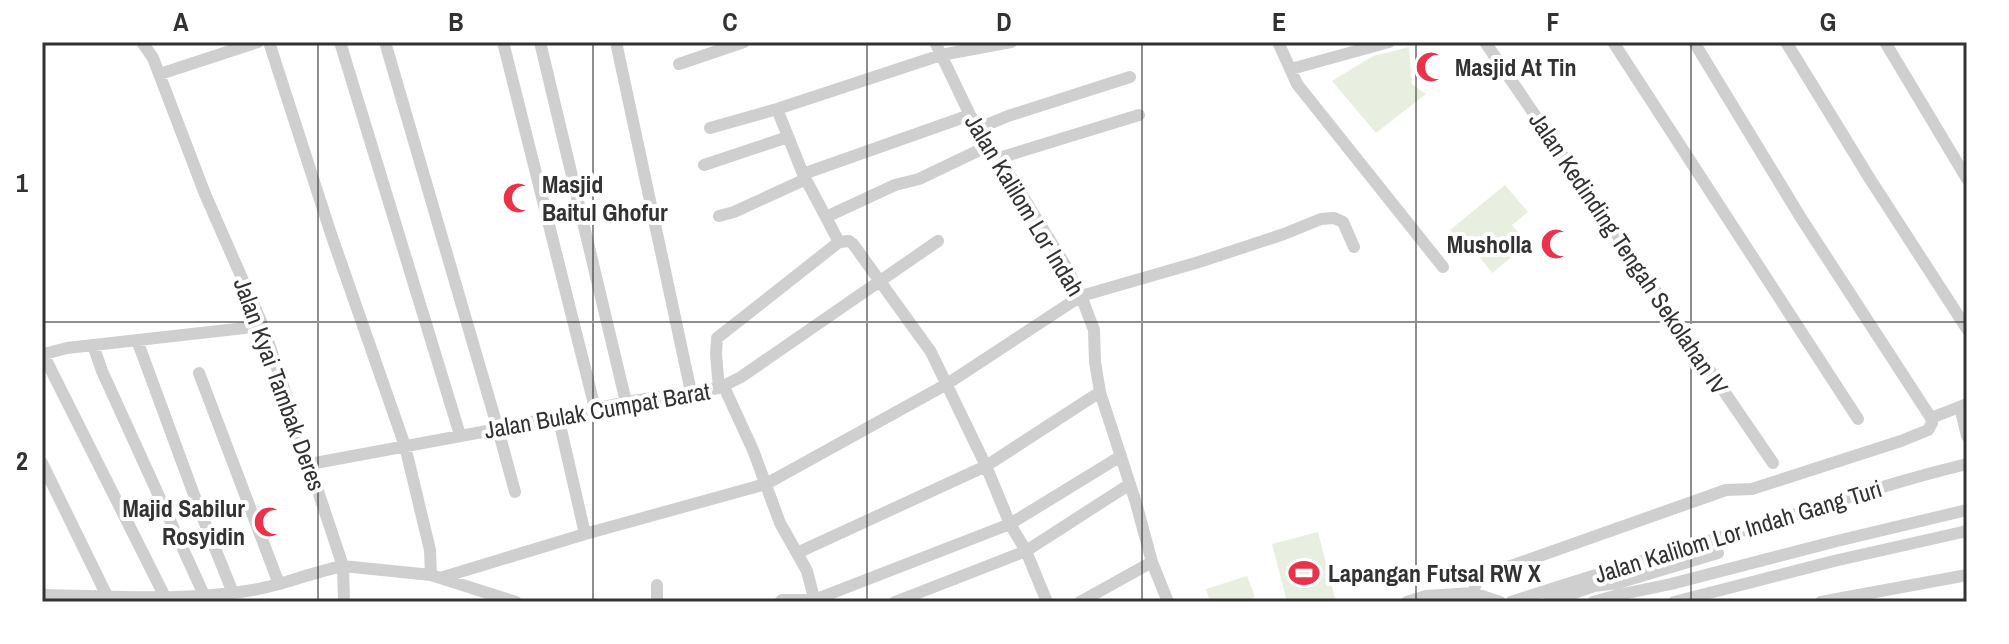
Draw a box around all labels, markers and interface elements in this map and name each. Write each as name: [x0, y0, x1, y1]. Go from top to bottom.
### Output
text: A: [173, 4, 189, 39]
text: B: [448, 4, 464, 39]
text: C: [722, 4, 738, 39]
text: D: [996, 4, 1012, 39]
text: E: [1272, 4, 1286, 39]
text: F: [1546, 4, 1560, 39]
text: G: [1820, 4, 1836, 39]
mosque icon: Masjid At Tin: [1414, 50, 1448, 84]
place label: Masjid At Tin: [1455, 51, 1576, 83]
street label: Jalan Kedinding Tengah Sekolahan IV: [1522, 105, 1736, 401]
street label: Jalan Kalilom Lor Indah: [958, 108, 1092, 302]
text: 1: [16, 165, 28, 200]
place label: Masjid Baitul Ghofur: [542, 168, 668, 228]
mosque icon: Masjid Baitul Ghofur: [501, 181, 535, 215]
mosque icon: Musholla: [1539, 227, 1573, 261]
place label: Musholla: [1447, 228, 1532, 260]
street label: Jalan Kyai Tambak Deres: [227, 273, 333, 495]
street label: Jalan Bulak Cumpat Barat: [482, 374, 713, 446]
text: 2: [16, 443, 28, 478]
street label: Jalan Kalilom Lor Indah Gang Turi: [1590, 472, 1886, 590]
place label: Majid Sabilur Rosyidin: [123, 492, 245, 552]
mosque icon: Majid Sabilur Rosyidin: [252, 505, 286, 539]
sports icon: Lapangan Futsal RW X: [1287, 556, 1321, 590]
place label: Lapangan Futsal RW X: [1328, 557, 1542, 589]

